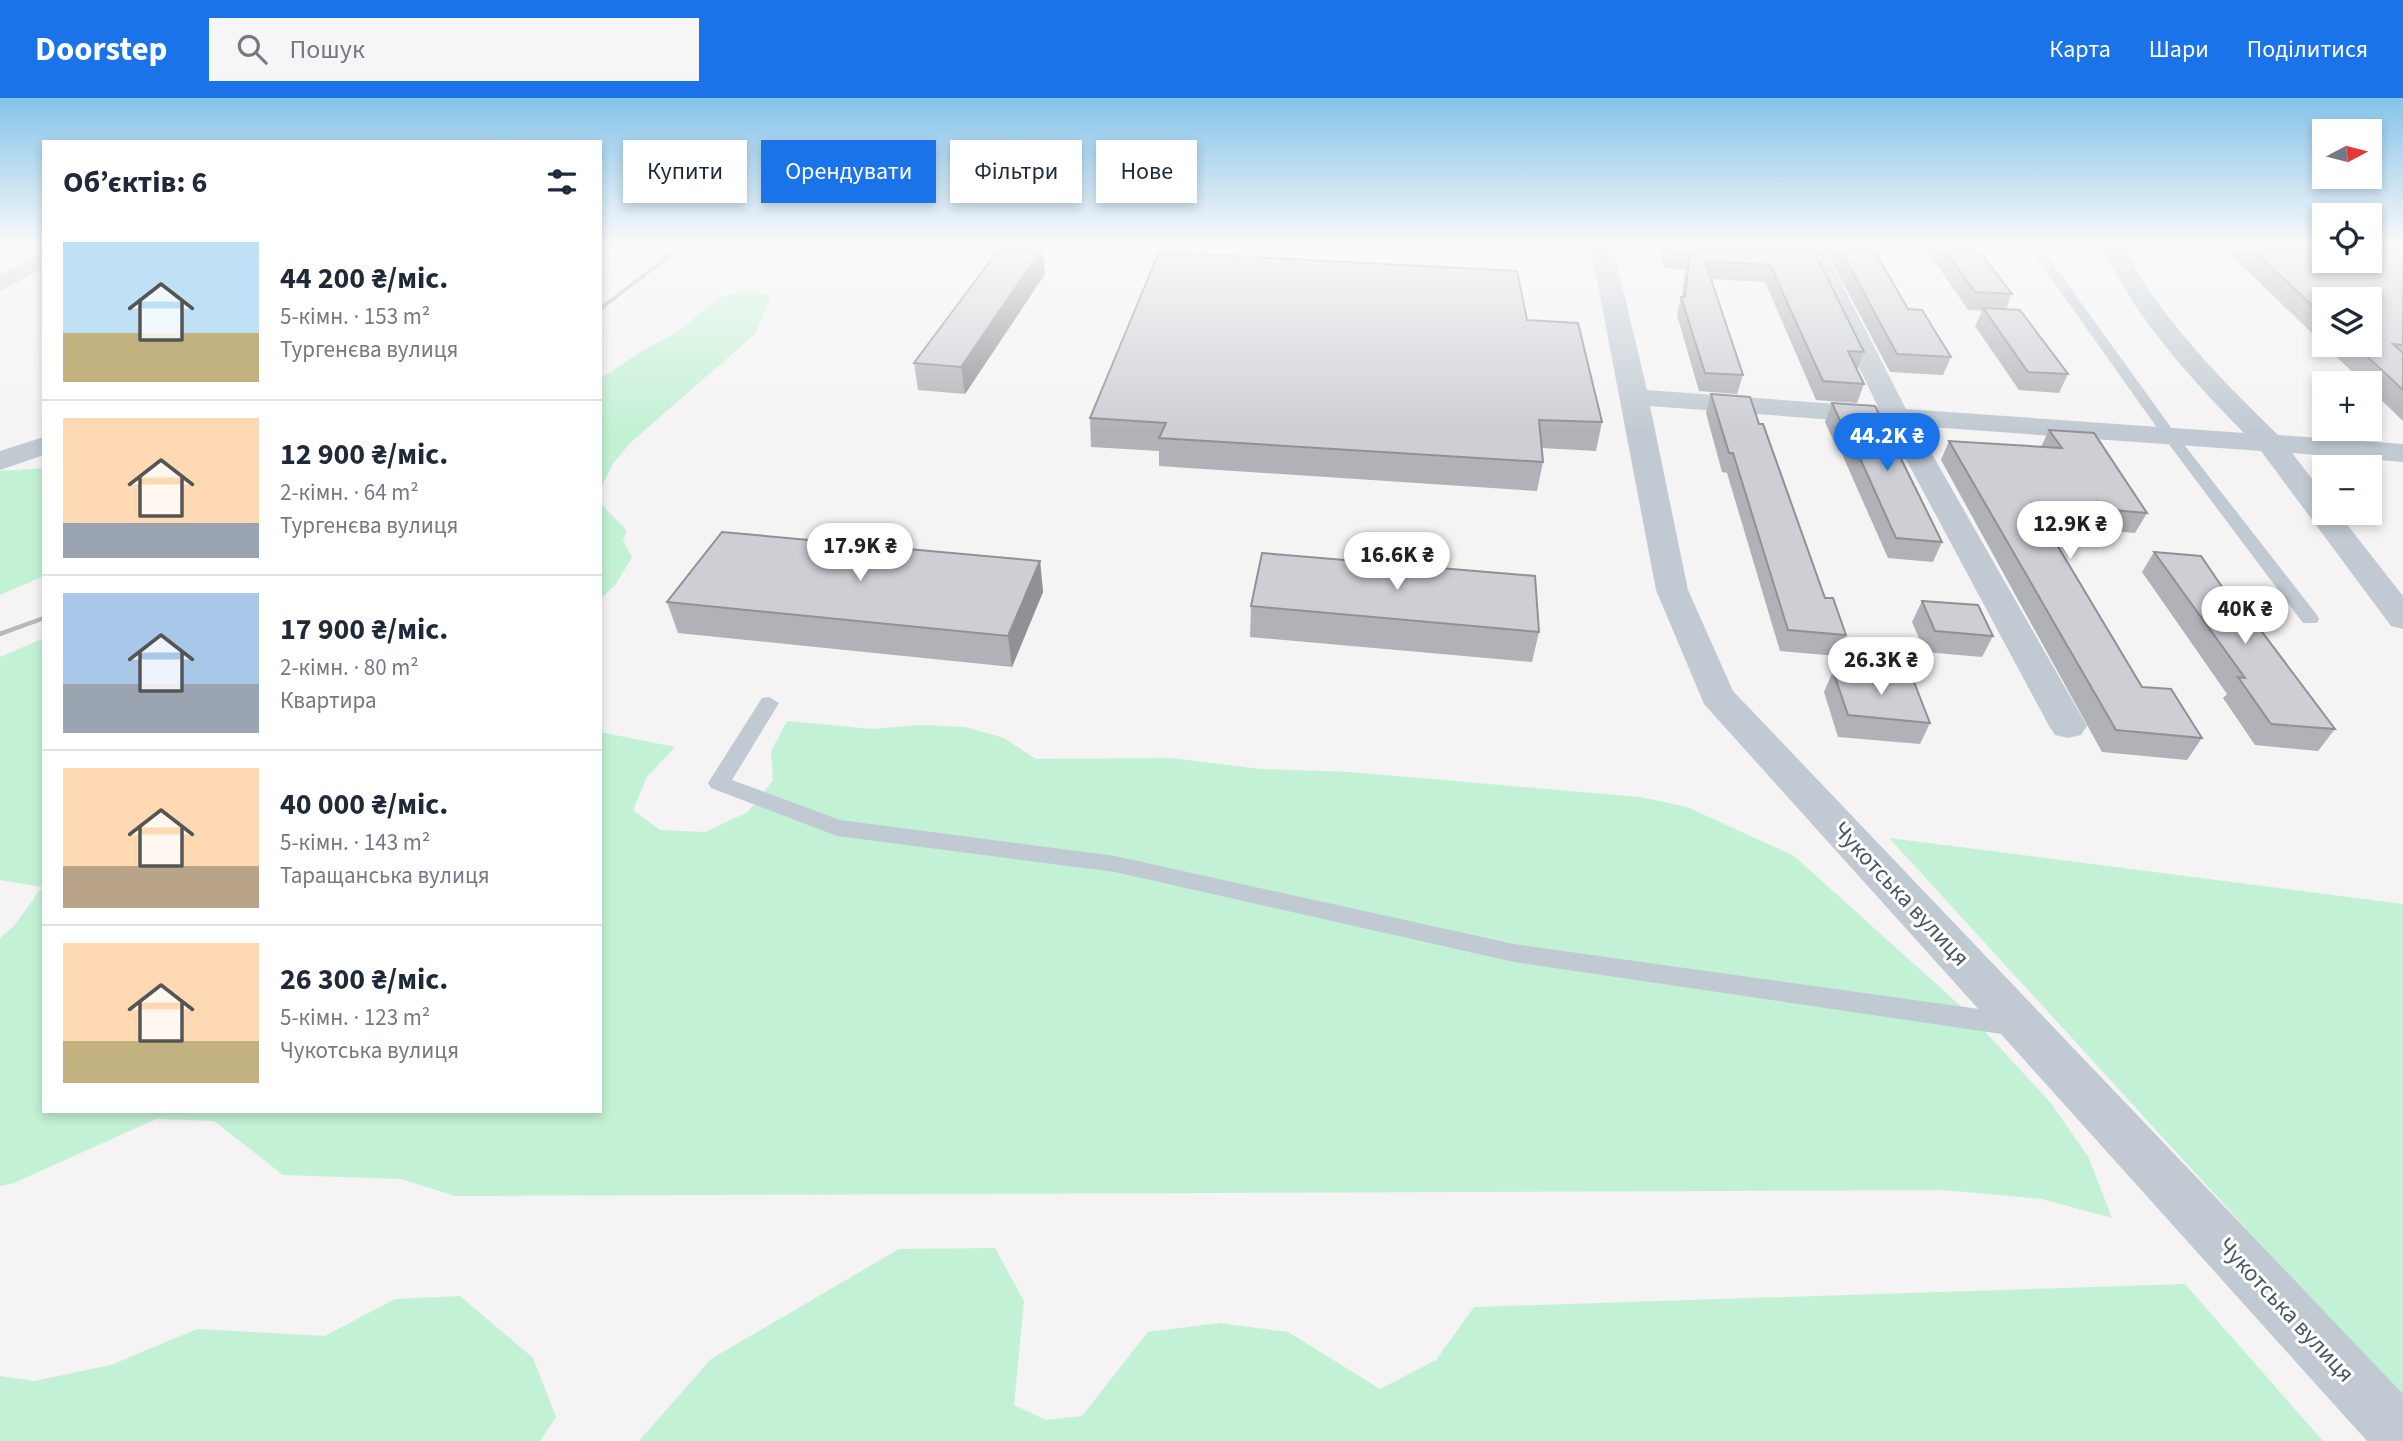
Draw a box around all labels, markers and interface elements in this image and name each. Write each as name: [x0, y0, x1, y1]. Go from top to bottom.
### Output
search box: [209, 18, 699, 81]
text: Doorstep: [35, 26, 167, 73]
icon: search: [233, 30, 271, 68]
text: Пошук: [289, 31, 365, 68]
text: Карта: [2049, 32, 2111, 67]
text: Шари: [2149, 32, 2209, 67]
text: Поділитися: [2247, 32, 2368, 67]
north arrow: [2312, 119, 2382, 189]
map controls: [2312, 119, 2382, 525]
chip: Купити: [623, 140, 747, 203]
chip: Орендувати: [761, 140, 936, 203]
chip: Фільтри: [950, 140, 1082, 203]
chip: Нове: [1096, 140, 1197, 203]
text: Об’єктів: 6: [63, 161, 207, 204]
icon: filters: [543, 163, 581, 201]
button: locate: [2312, 203, 2382, 273]
text: 44 200 ₴/міс.: [280, 257, 448, 300]
icon: home: [119, 270, 203, 354]
button: layers: [2312, 287, 2382, 357]
text: 5-кімн. · 153 m²: [280, 300, 430, 333]
text: Тургенєва вулиця: [280, 333, 458, 366]
button: +: [2312, 371, 2382, 441]
pin: 44.2K ₴: [1822, 414, 1952, 473]
text: 44.2K ₴: [1850, 419, 1924, 452]
text: 12 900 ₴/міс.: [280, 433, 448, 476]
icon: home: [119, 446, 203, 530]
button: −: [2312, 455, 2382, 525]
text: 2-кімн. · 64 m²: [280, 476, 419, 509]
pin: 12.9K ₴: [2005, 502, 2135, 561]
text: 12.9K ₴: [2033, 507, 2107, 540]
text: Тургенєва вулиця: [280, 509, 458, 542]
pin: 17.9K ₴: [795, 524, 925, 583]
text: 17.9K ₴: [823, 529, 897, 562]
pin: 16.6K ₴: [1332, 532, 1462, 592]
text: 16.6K ₴: [1360, 538, 1434, 571]
pin: 40K ₴: [2196, 587, 2294, 646]
text: 40K ₴: [2217, 592, 2273, 625]
text: 17 900 ₴/міс.: [280, 608, 448, 651]
icon: home: [119, 621, 203, 705]
pin: 26.3K ₴: [1816, 638, 1946, 697]
text: 26.3K ₴: [1844, 643, 1918, 676]
text: 2-кімн. · 80 m²: [280, 651, 419, 684]
text: Квартира: [280, 684, 377, 717]
text: 40 000 ₴/міс.: [280, 783, 448, 826]
icon: home: [119, 796, 203, 880]
street label: Чукотська вулиця: [1825, 814, 1977, 974]
text: 5-кімн. · 143 m²: [280, 826, 430, 859]
text: Таращанська вулиця: [280, 859, 490, 892]
text: 26 300 ₴/міс.: [280, 958, 448, 1001]
icon: home: [119, 971, 203, 1055]
text: 5-кімн. · 123 m²: [280, 1001, 430, 1034]
text: Чукотська вулиця: [280, 1034, 459, 1067]
street label: Чукотська вулиця: [2210, 1230, 2362, 1390]

